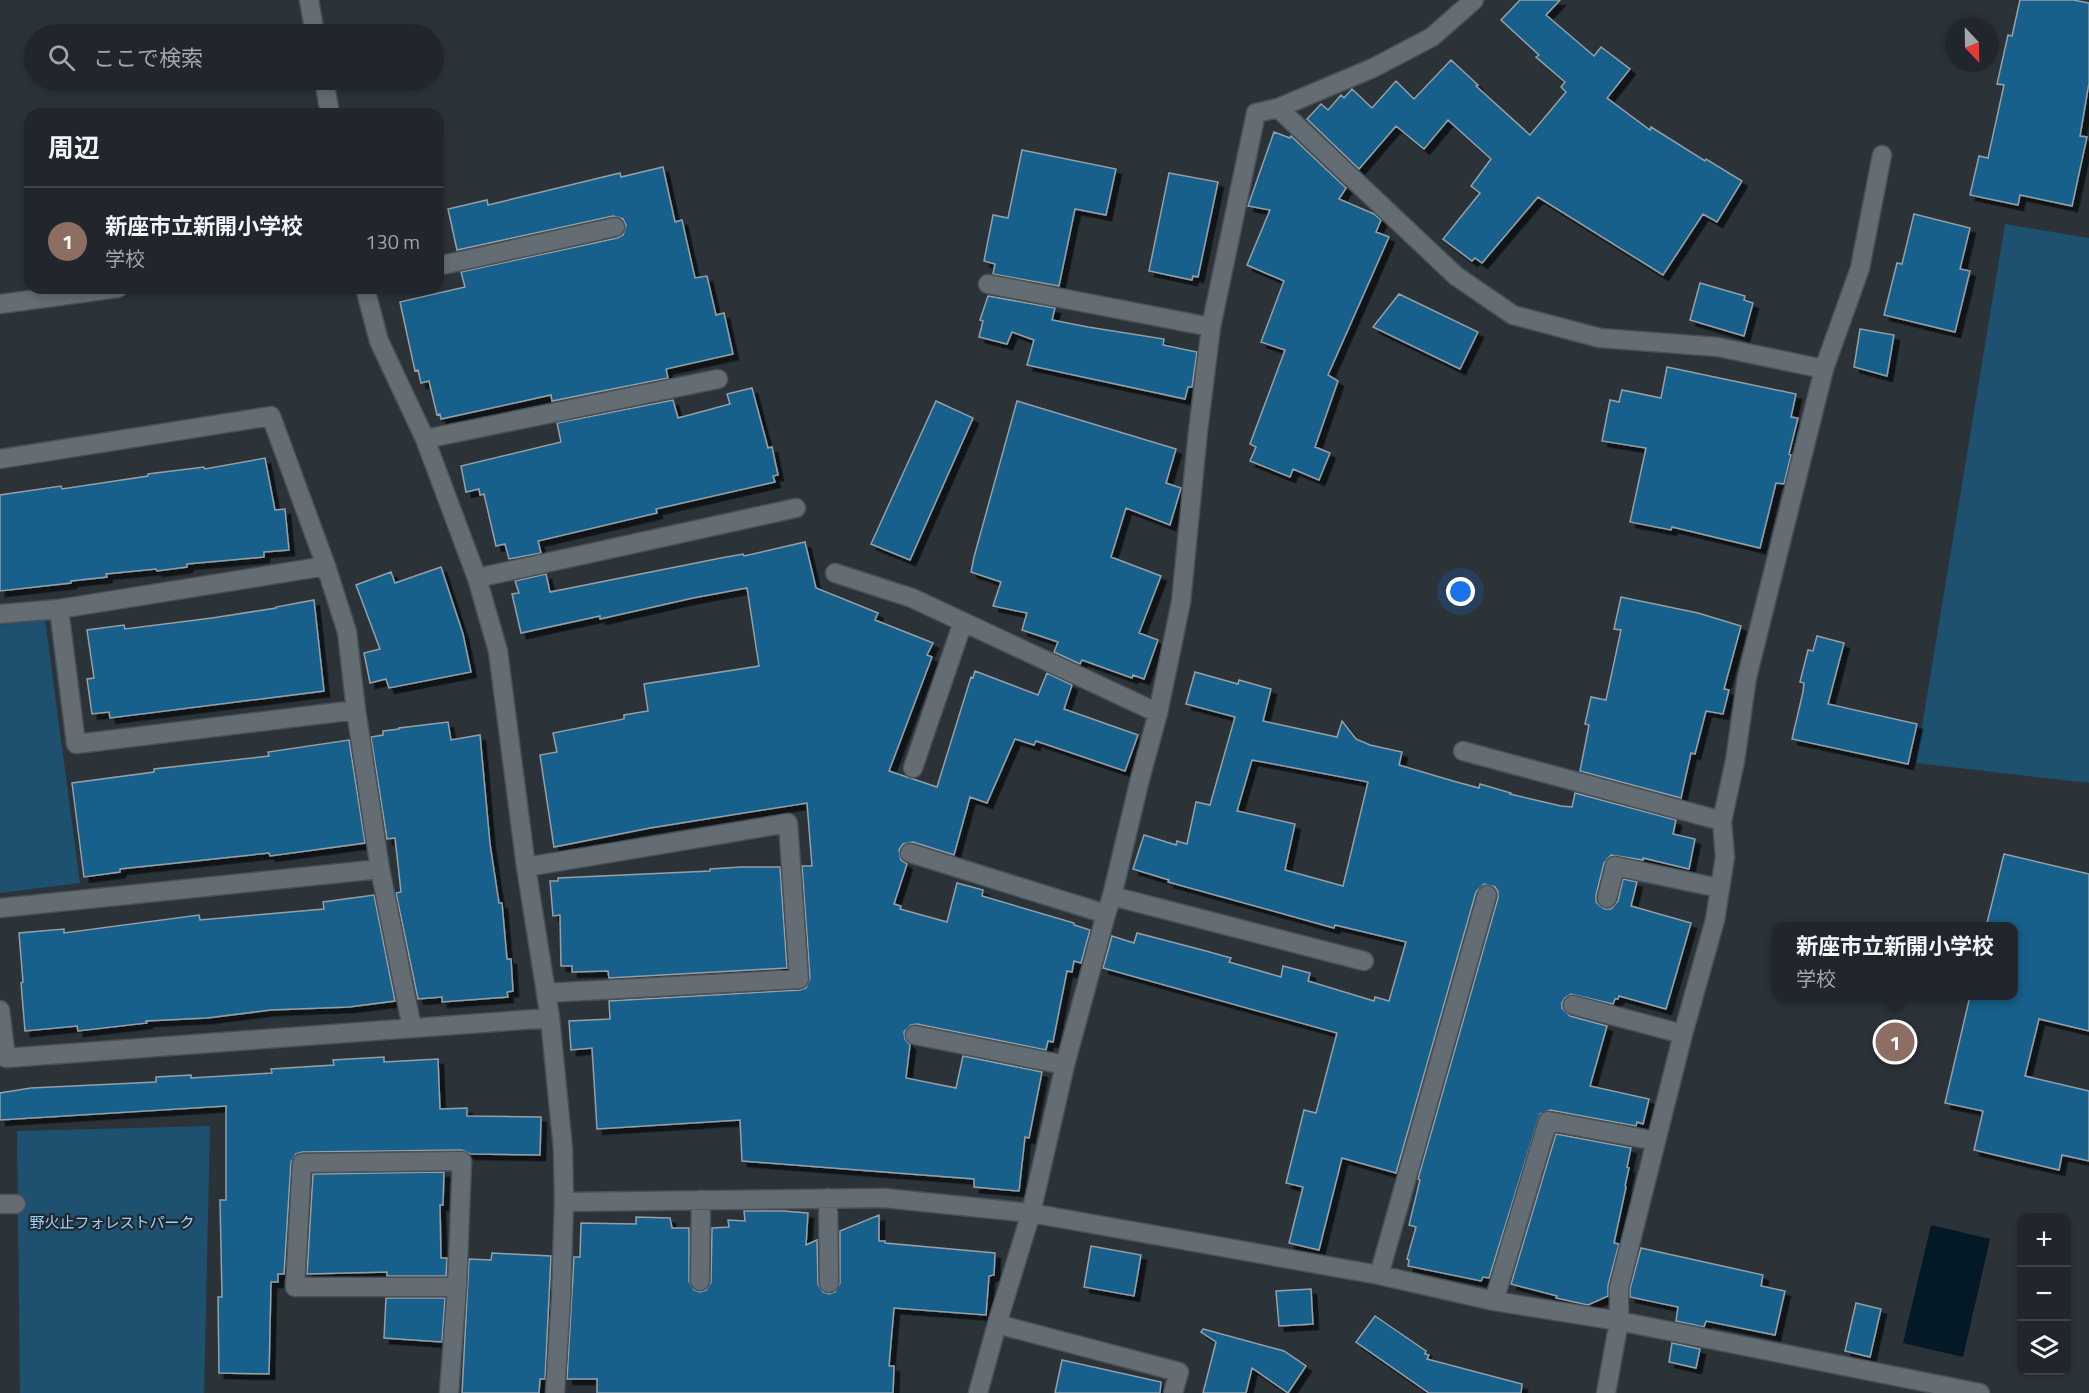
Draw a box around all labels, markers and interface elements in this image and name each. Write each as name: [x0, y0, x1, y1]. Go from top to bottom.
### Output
north arrow: [1945, 18, 1999, 72]
search box: [24, 24, 444, 90]
icon: search: [45, 41, 78, 74]
text: ここで検索: [93, 41, 203, 75]
text: 周辺: [48, 128, 100, 167]
text: 新座市立新開小学校: [105, 209, 303, 243]
text: 1: [62, 226, 73, 257]
text: 130 m: [365, 226, 420, 257]
text: 学校: [105, 243, 145, 274]
your location: [1446, 577, 1475, 606]
popup: [1772, 922, 2018, 1000]
text: 新座市立新開小学校: [1796, 929, 1994, 963]
text: 学校: [1796, 963, 1836, 994]
pin: 1: [1876, 1020, 1914, 1064]
park label: 野火止フォレストパーク: [29, 1211, 195, 1234]
map controls: [2017, 1213, 2071, 1375]
button: +: [2017, 1213, 2071, 1267]
button: −: [2017, 1267, 2071, 1321]
button: layers: [2017, 1321, 2071, 1375]

